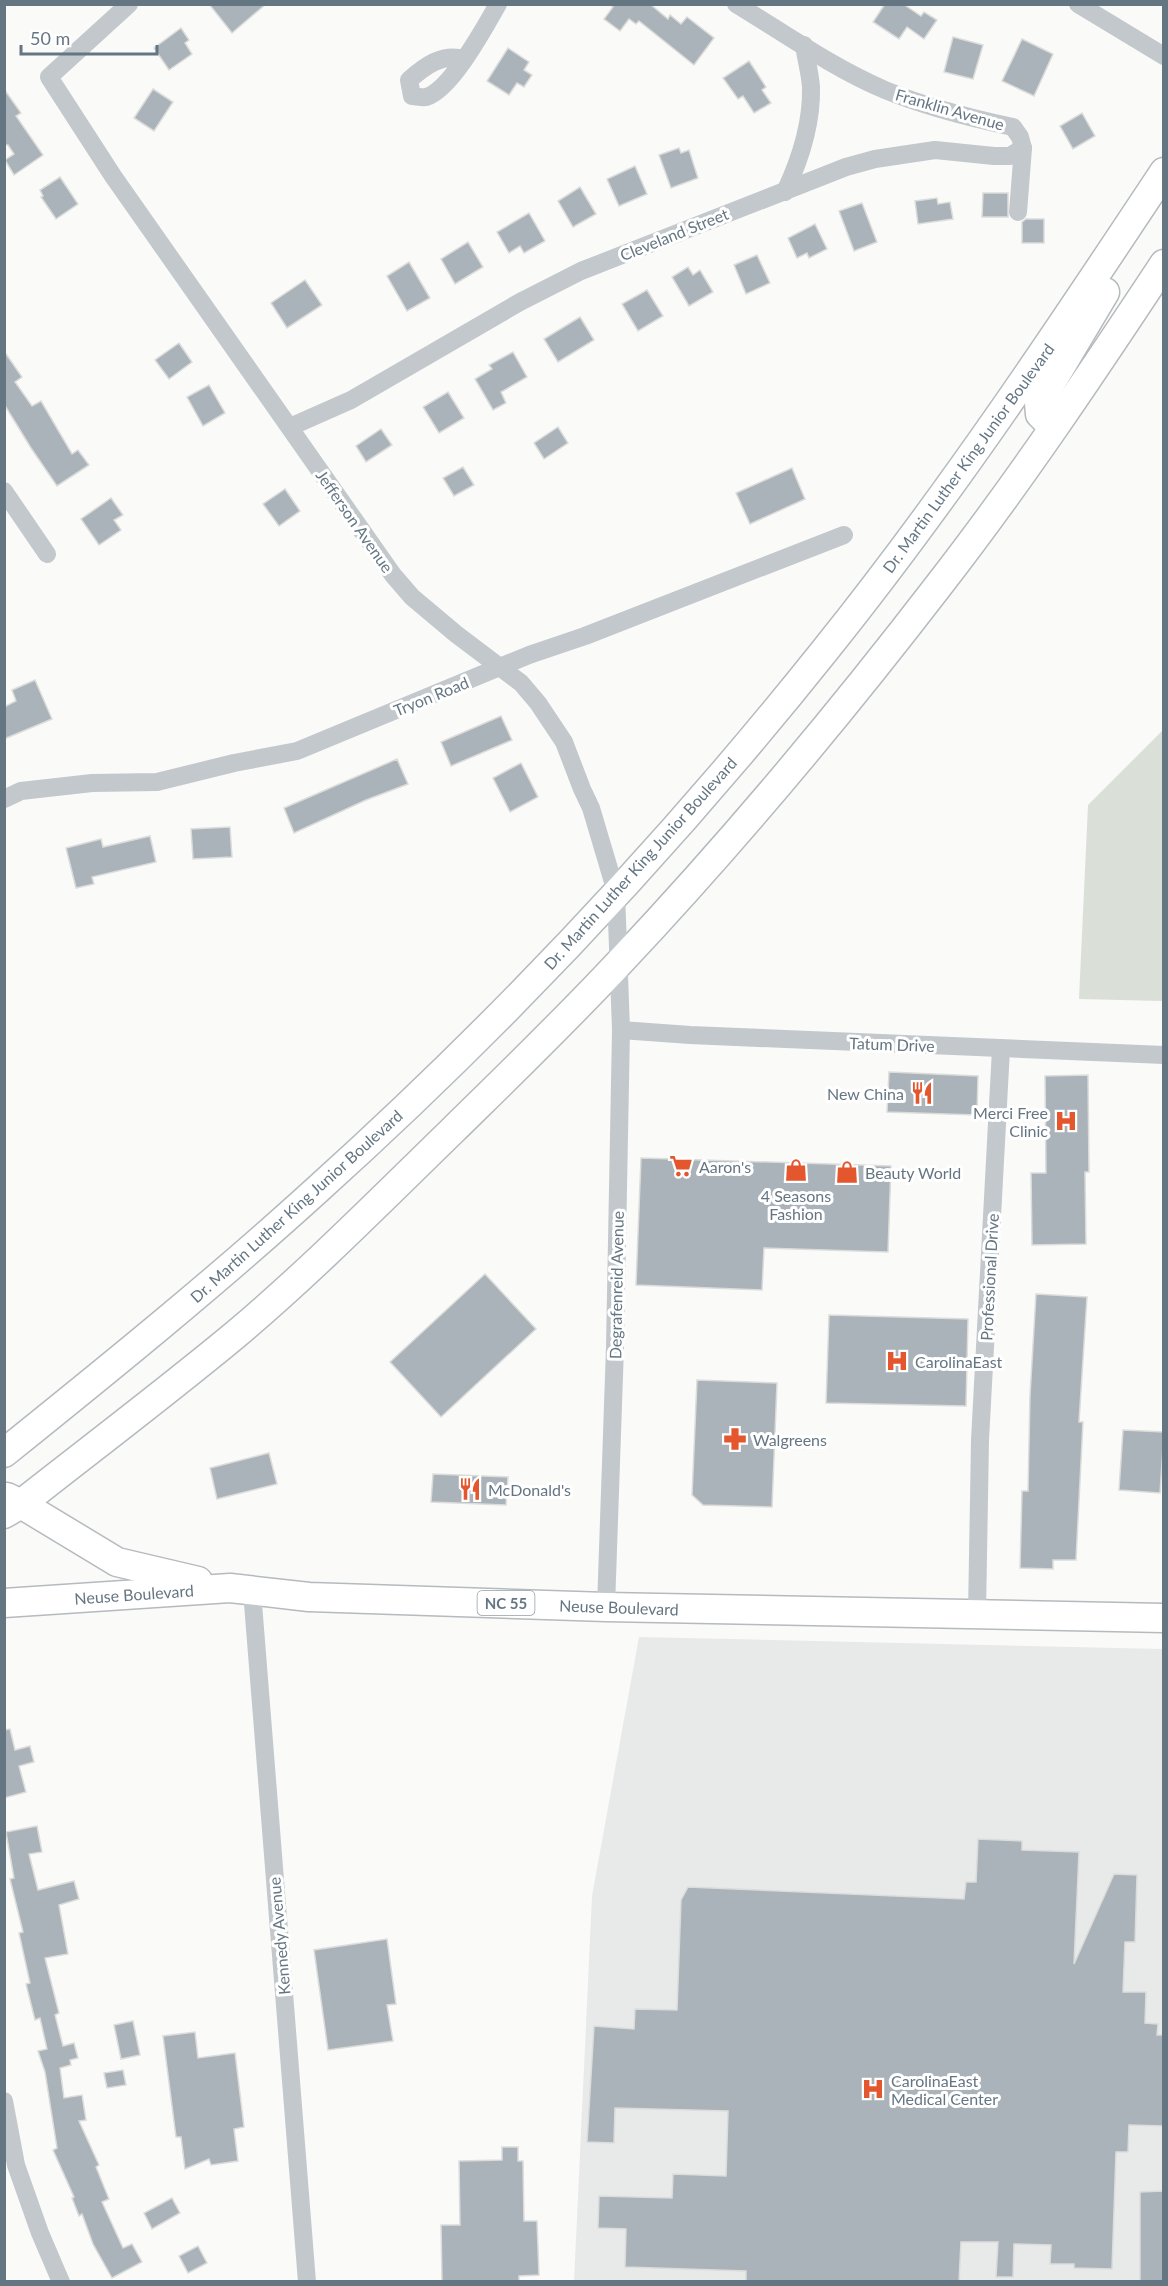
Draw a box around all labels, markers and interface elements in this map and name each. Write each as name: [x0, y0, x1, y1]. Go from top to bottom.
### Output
scale bar: [21, 18, 158, 56]
text: 50 m: [30, 27, 70, 49]
street label: Franklin Avenue: [893, 84, 1007, 134]
street label: Cleveland Street: [617, 204, 731, 264]
street label: Dr. Martin Luther King Junior Boulevard: [878, 340, 1058, 576]
street label: Jefferson Avenue: [313, 466, 397, 576]
street label: Tryon Road: [391, 672, 471, 720]
street label: Dr. Martin Luther King Junior Boulevard: [540, 753, 740, 973]
street label: Tatum Drive: [849, 1033, 935, 1055]
restaurant icon: New China: [909, 1080, 935, 1106]
place label: New China: [827, 1084, 904, 1103]
place label: Merci Free Clinic: [973, 1103, 1048, 1140]
street label: Dr. Martin Luther King Junior Boulevard: [186, 1106, 406, 1306]
hospital icon: Merci Free Clinic: [1053, 1108, 1079, 1134]
supermarket icon: Aaron's: [668, 1153, 694, 1179]
place label: Aaron's: [699, 1157, 751, 1176]
shop icon: 4 Seasons Fashion: [783, 1157, 809, 1183]
shop icon: Beauty World: [834, 1159, 860, 1185]
place label: Beauty World: [865, 1163, 961, 1182]
place label: 4 Seasons Fashion: [761, 1186, 831, 1223]
street label: Degrafenreid Avenue: [605, 1211, 627, 1359]
street label: Professional Drive: [976, 1213, 1002, 1341]
hospital icon: CarolinaEast: [884, 1348, 910, 1374]
place label: CarolinaEast: [915, 1352, 1003, 1371]
pharmacy icon: Walgreens: [722, 1426, 748, 1452]
place label: Walgreens: [753, 1430, 827, 1449]
restaurant icon: McDonald's: [457, 1476, 483, 1502]
place label: McDonald's: [488, 1480, 571, 1499]
street label: Neuse Boulevard: [74, 1580, 194, 1608]
road number: NC 55: [478, 1591, 534, 1615]
street label: Neuse Boulevard: [559, 1595, 679, 1619]
street label: Kennedy Avenue: [264, 1876, 294, 1996]
place label: CarolinaEast Medical Center: [891, 2071, 998, 2108]
hospital icon: CarolinaEast Medical Center: [860, 2076, 886, 2102]

